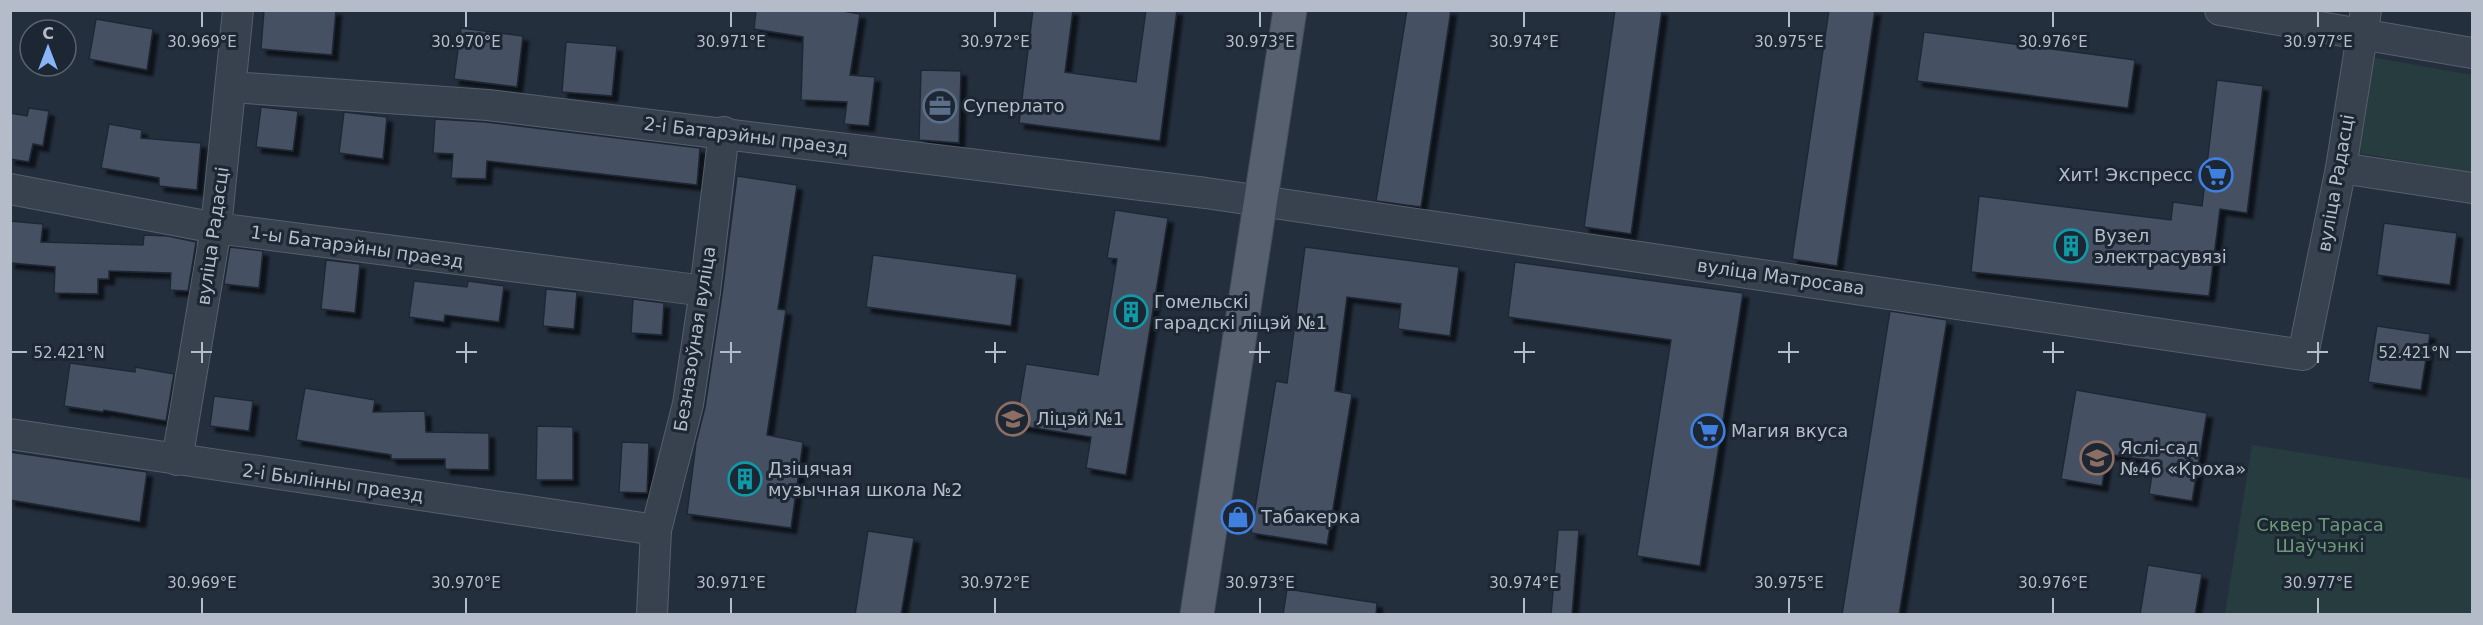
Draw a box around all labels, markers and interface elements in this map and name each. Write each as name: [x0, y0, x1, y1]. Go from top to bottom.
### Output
north arrow: [18, 18, 78, 78]
text: С: [42, 24, 54, 43]
text: 30.969°E: [167, 33, 237, 51]
text: 30.970°E: [431, 33, 501, 51]
text: 30.971°E: [696, 33, 766, 51]
text: 30.972°E: [960, 33, 1030, 51]
text: 30.973°E: [1225, 33, 1295, 51]
text: 30.974°E: [1489, 33, 1559, 51]
text: 30.975°E: [1754, 33, 1824, 51]
text: 30.976°E: [2018, 33, 2088, 51]
text: 30.977°E: [2283, 33, 2353, 51]
office icon: Суперлато: [922, 88, 958, 124]
place label: Суперлато: [963, 95, 1065, 116]
street label: 2-і Батарэйны праезд: [643, 113, 849, 158]
street label: вуліца Радасці: [2313, 113, 2358, 253]
supermarket icon: Хит! Экспресс: [2198, 157, 2234, 193]
place label: Хит! Экспресс: [2058, 164, 2193, 185]
street label: вуліца Радасці: [192, 166, 233, 306]
street label: 1-ы Батарэйны праезд: [249, 221, 465, 272]
place label: Вузел электрасувязі: [2094, 225, 2227, 267]
building icon: Вузел электрасувязі: [2053, 228, 2089, 264]
street label: Безназоўная вуліца: [669, 245, 720, 433]
street label: вуліца Матросава: [1696, 254, 1866, 299]
place label: Гомельскі гарадскі ліцэй №1: [1154, 291, 1327, 333]
building icon: Гомельскі гарадскі ліцэй №1: [1113, 294, 1149, 330]
text: 52.421°N: [33, 344, 105, 362]
text: 52.421°N: [2378, 344, 2450, 362]
school or university icon: Ліцэй №1: [995, 401, 1031, 437]
place label: Ліцэй №1: [1036, 408, 1124, 429]
supermarket icon: Магия вкуса: [1690, 413, 1726, 449]
place label: Магия вкуса: [1731, 420, 1848, 441]
place label: Яслі-сад №46 «Кроха»: [2120, 437, 2246, 479]
school or university icon: Яслі-сад №46 «Кроха»: [2079, 440, 2115, 476]
place label: Дзіцячая музычная школа №2: [768, 458, 963, 500]
street label: 2-і Былінны праезд: [241, 459, 425, 506]
building icon: Дзіцячая музычная школа №2: [727, 461, 763, 497]
shop icon: Табакерка: [1220, 499, 1256, 535]
place label: Табакерка: [1260, 506, 1360, 527]
park label: Сквер Тараса Шаўчэнкі: [2256, 514, 2384, 556]
text: 30.969°E: [167, 574, 237, 592]
text: 30.970°E: [431, 574, 501, 592]
text: 30.971°E: [696, 574, 766, 592]
text: 30.972°E: [960, 574, 1030, 592]
text: 30.973°E: [1225, 574, 1295, 592]
text: 30.974°E: [1489, 574, 1559, 592]
text: 30.975°E: [1754, 574, 1824, 592]
text: 30.976°E: [2018, 574, 2088, 592]
text: 30.977°E: [2283, 574, 2353, 592]

